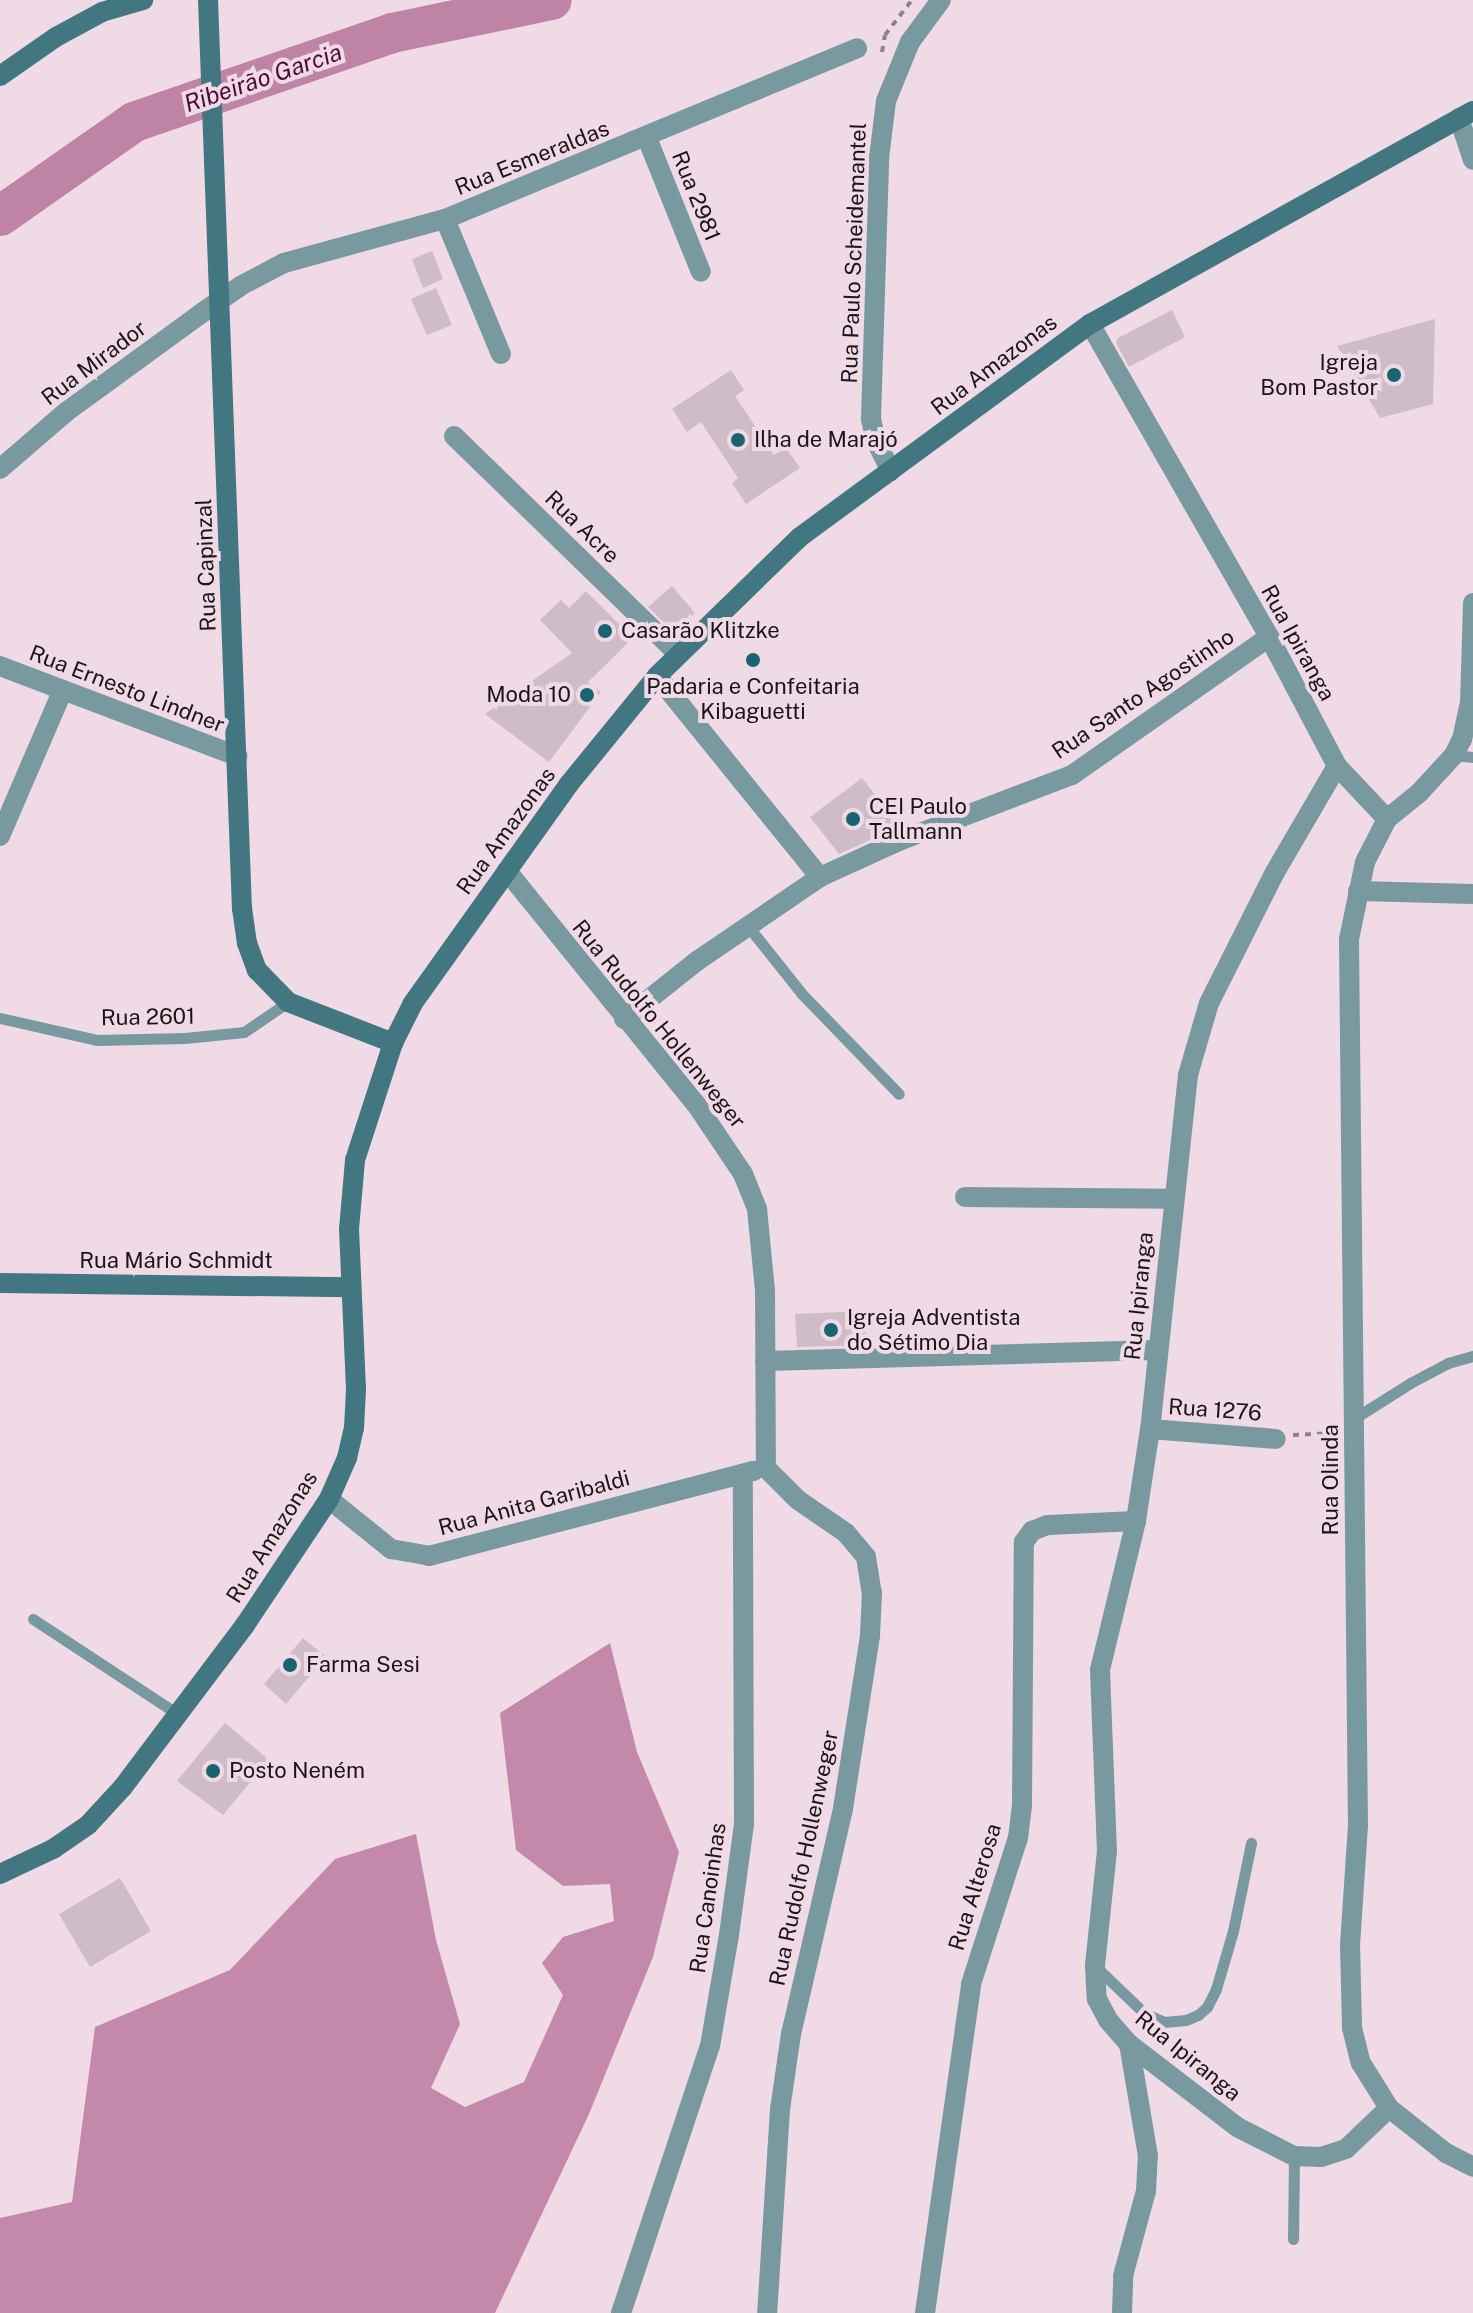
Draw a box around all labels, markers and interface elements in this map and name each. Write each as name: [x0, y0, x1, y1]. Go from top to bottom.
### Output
water label: Ribeirão Garcia: [180, 38, 346, 118]
street label: Rua Esmeraldas: [451, 115, 613, 201]
street label: Rua Paulo Scheidemantel: [836, 122, 872, 384]
street label: Rua 2981: [666, 147, 726, 245]
street label: Rua Amazonas: [926, 309, 1062, 421]
street label: Rua Mirador: [36, 315, 152, 411]
place label: Igreja Bom Pastor: [1260, 349, 1378, 400]
marker: Igreja Bom Pastor: [1385, 366, 1403, 384]
place label: Ilha de Marajó: [754, 427, 898, 453]
marker: Ilha de Marajó: [729, 431, 747, 449]
street label: Rua Acre: [539, 485, 625, 569]
street label: Rua Capinzal: [190, 498, 222, 632]
street label: Rua Ipiranga: [1255, 580, 1341, 706]
place label: Casarão Klitzke: [621, 618, 780, 644]
marker: Casarão Klitzke: [596, 622, 614, 640]
street label: Rua Santo Agostinho: [1047, 623, 1239, 765]
street label: Rua Ernesto Lindner: [26, 640, 228, 738]
marker: Padaria e Confeitaria Kibaguetti: [744, 651, 762, 669]
place label: Padaria e Confeitaria Kibaguetti: [646, 673, 860, 724]
place label: Moda 10: [486, 682, 571, 708]
marker: Moda 10: [578, 686, 596, 704]
street label: Rua Amazonas: [451, 762, 561, 900]
place label: CEI Paulo Tallmann: [869, 793, 967, 844]
marker: CEI Paulo Tallmann: [844, 810, 862, 828]
street label: Rua Rudolfo Hollenweger: [567, 914, 751, 1134]
street label: Rua 2601: [101, 1003, 195, 1031]
street label: Rua Ipiranga: [1119, 1231, 1159, 1361]
street label: Rua Mário Schmidt: [79, 1248, 273, 1274]
place label: Igreja Adventista do Sétimo Dia: [847, 1304, 1020, 1356]
marker: Igreja Adventista do Sétimo Dia: [822, 1321, 840, 1339]
street label: Rua 1276: [1167, 1394, 1263, 1426]
street label: Rua Olinda: [1318, 1424, 1344, 1536]
street label: Rua Anita Garibaldi: [435, 1465, 633, 1541]
street label: Rua Amazonas: [221, 1466, 323, 1608]
place label: Farma Sesi: [306, 1652, 420, 1678]
marker: Farma Sesi: [281, 1656, 299, 1674]
street label: Rua Rudolfo Hollenweger: [764, 1728, 844, 1988]
place label: Posto Neném: [229, 1758, 365, 1784]
marker: Posto Neném: [204, 1762, 222, 1780]
street label: Rua Alterosa: [943, 1820, 1007, 1954]
street label: Rua Canoinhas: [684, 1821, 732, 1975]
street label: Rua Ipiranga: [1130, 2005, 1246, 2107]

